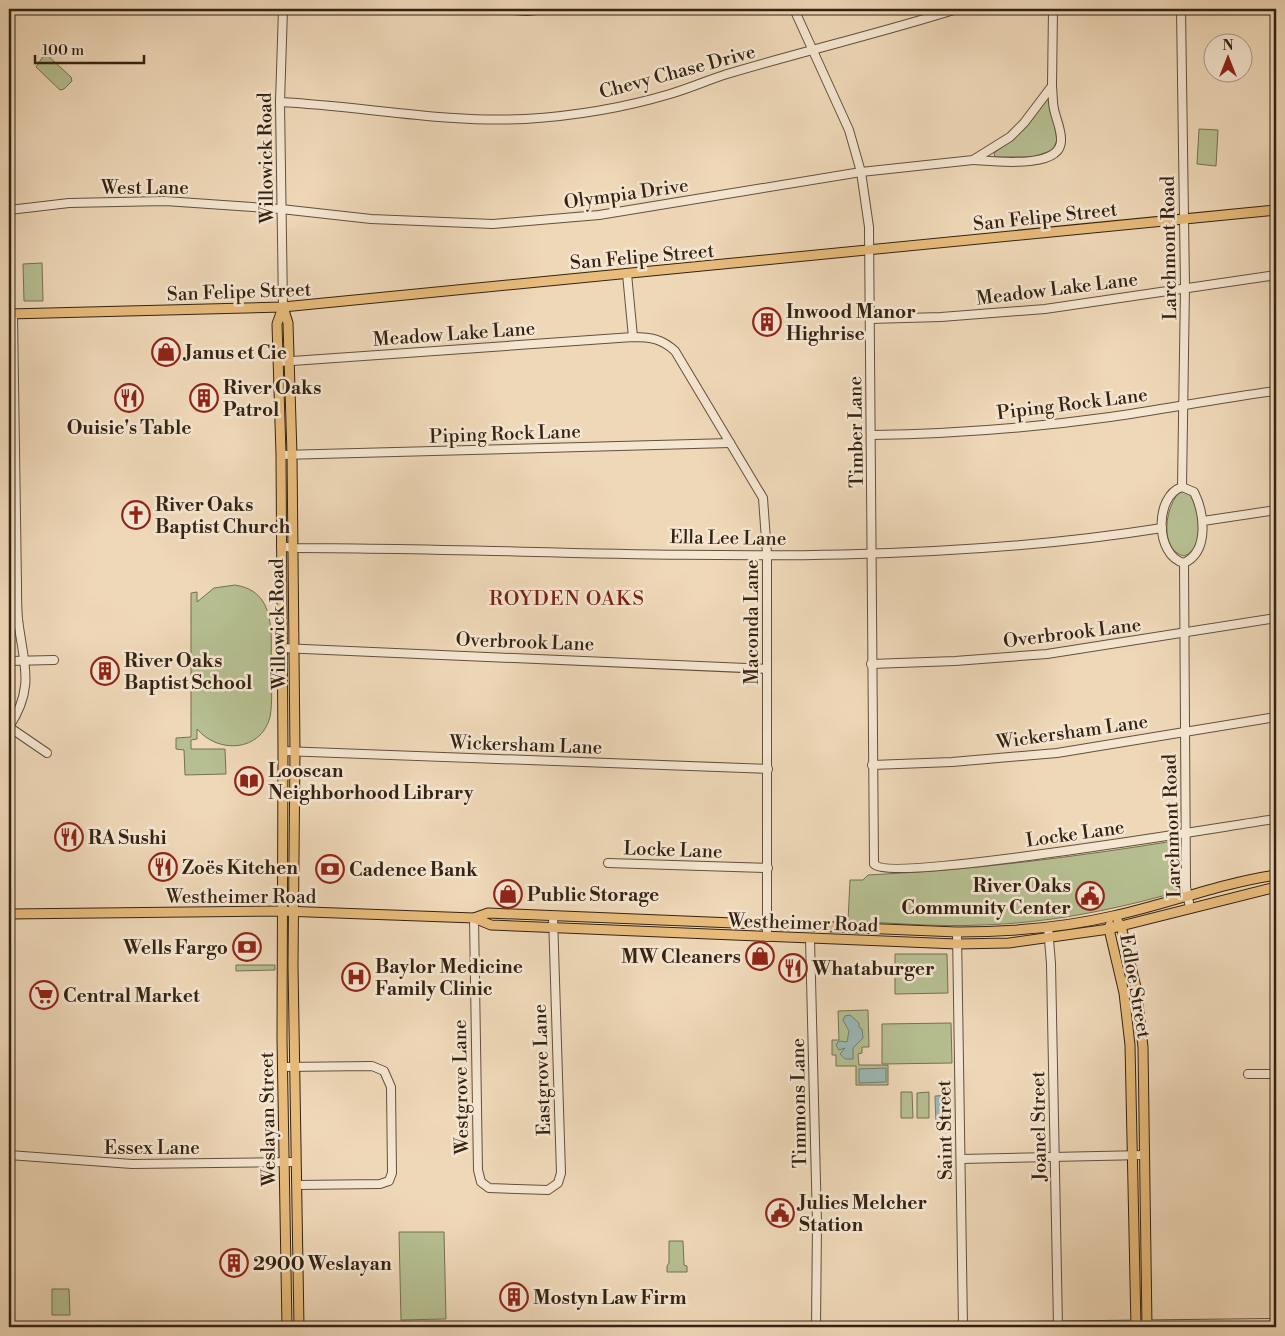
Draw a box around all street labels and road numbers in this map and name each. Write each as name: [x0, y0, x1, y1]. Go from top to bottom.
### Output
street label: Chevy Chase Drive: [597, 40, 758, 104]
street label: Willowick Road: [253, 92, 279, 225]
street label: Olympia Drive: [562, 173, 690, 215]
street label: Larchmont Road: [1156, 175, 1182, 320]
street label: West Lane: [100, 176, 189, 200]
street label: San Felipe Street: [972, 197, 1119, 236]
street label: San Felipe Street: [569, 239, 715, 275]
street label: Meadow Lake Lane: [975, 267, 1139, 311]
street label: San Felipe Street: [166, 277, 312, 307]
street label: Meadow Lake Lane: [372, 316, 536, 352]
street label: Timber Lane: [843, 376, 869, 488]
street label: Piping Rock Lane: [995, 383, 1149, 425]
street label: Piping Rock Lane: [429, 419, 581, 449]
street label: Ella Lee Lane: [669, 525, 787, 551]
street label: Willowick Road: [265, 558, 291, 691]
street label: Maconda Lane: [740, 559, 764, 685]
street label: Overbrook Lane: [1002, 613, 1142, 653]
street label: Overbrook Lane: [455, 628, 595, 656]
street label: Wickersham Lane: [994, 709, 1150, 755]
street label: Wickersham Lane: [448, 730, 603, 760]
street label: Larchmont Road: [1157, 753, 1187, 898]
street label: Locke Lane: [1024, 815, 1126, 853]
street label: Locke Lane: [623, 836, 723, 864]
street label: Westheimer Road: [165, 885, 317, 909]
street label: Westheimer Road: [726, 908, 879, 938]
street label: Edloe Street: [1114, 932, 1156, 1040]
street label: Eastgrove Lane: [528, 1003, 556, 1136]
street label: Westgrove Lane: [448, 1019, 474, 1156]
street label: Timmons Lane: [786, 1038, 812, 1168]
street label: Weslayan Street: [255, 1051, 281, 1188]
street label: Joanel Street: [1026, 1070, 1052, 1182]
street label: Saint Street: [932, 1079, 958, 1180]
street label: Essex Lane: [104, 1136, 200, 1160]

